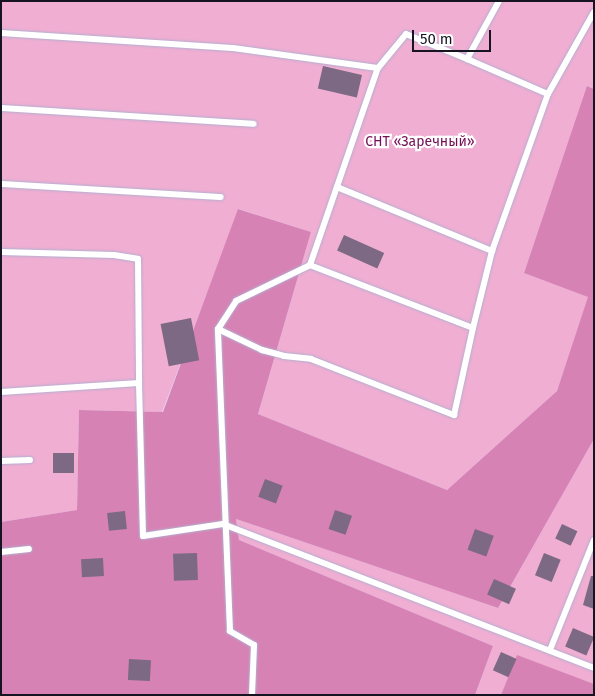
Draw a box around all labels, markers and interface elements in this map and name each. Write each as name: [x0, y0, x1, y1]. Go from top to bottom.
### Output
scale bar: [415, 20, 494, 52]
text: 50 m: [420, 30, 453, 48]
park label: СНТ «Заречный»: [365, 134, 475, 150]

